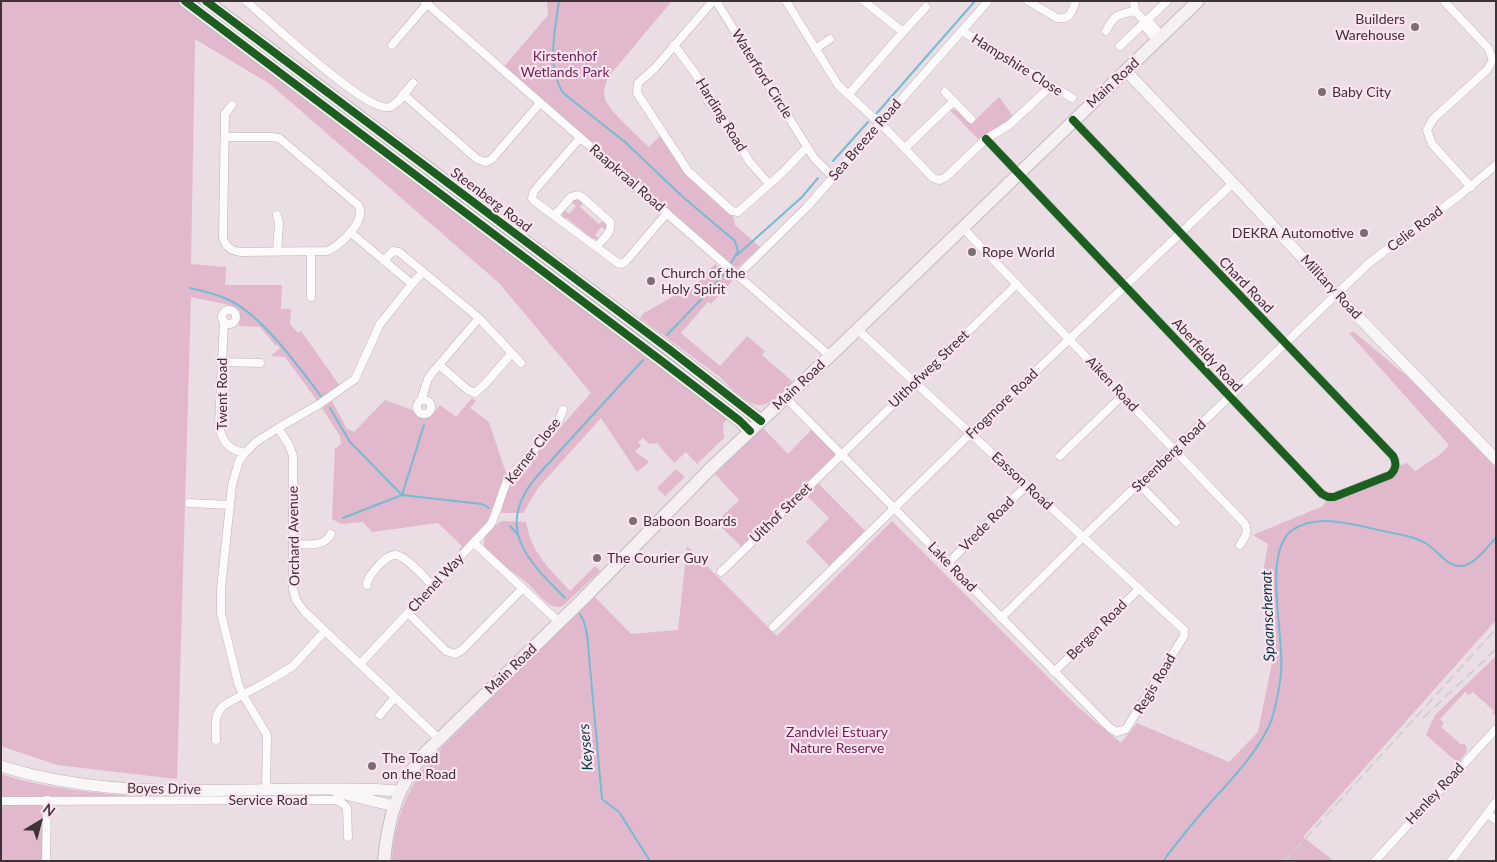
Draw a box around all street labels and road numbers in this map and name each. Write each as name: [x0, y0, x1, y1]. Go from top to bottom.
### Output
street label: Waterford Circle: [728, 26, 796, 122]
street label: Hampshire Close: [969, 30, 1065, 100]
street label: Main Road: [1083, 55, 1143, 111]
street label: Harding Road: [692, 75, 750, 155]
street label: Sea Breeze Road: [825, 96, 905, 184]
street label: Raapkraal Road: [586, 141, 668, 215]
street label: Steenberg Road: [447, 164, 535, 236]
street label: Celie Road: [1384, 203, 1446, 255]
street label: Military Road: [1297, 251, 1365, 323]
street label: Chard Road: [1215, 253, 1277, 317]
street label: Aberfeldy Road: [1169, 315, 1245, 395]
street label: Uithofweg Street: [885, 326, 973, 412]
street label: Aiken Road: [1082, 353, 1142, 415]
street label: Main Road: [769, 357, 829, 413]
street label: Twent Road: [214, 358, 230, 430]
street label: Frogmore Road: [963, 365, 1041, 443]
street label: Kerner Close: [502, 415, 564, 487]
street label: Steenberg Road: [1128, 416, 1210, 496]
street label: Easson Road: [988, 448, 1056, 514]
street label: Uithof Street: [747, 479, 815, 547]
street label: Orchard Avenue: [285, 486, 303, 586]
street label: Vrede Road: [956, 493, 1018, 555]
street label: Lake Road: [924, 539, 980, 595]
street label: Chenel Way: [404, 550, 468, 616]
street label: Bergen Road: [1063, 596, 1131, 664]
street label: Main Road: [482, 640, 540, 698]
street label: Regis Road: [1131, 651, 1179, 717]
street label: Henley Road: [1402, 760, 1468, 828]
street label: Boyes Drive: [127, 780, 201, 798]
street label: Service Road: [228, 792, 308, 808]

